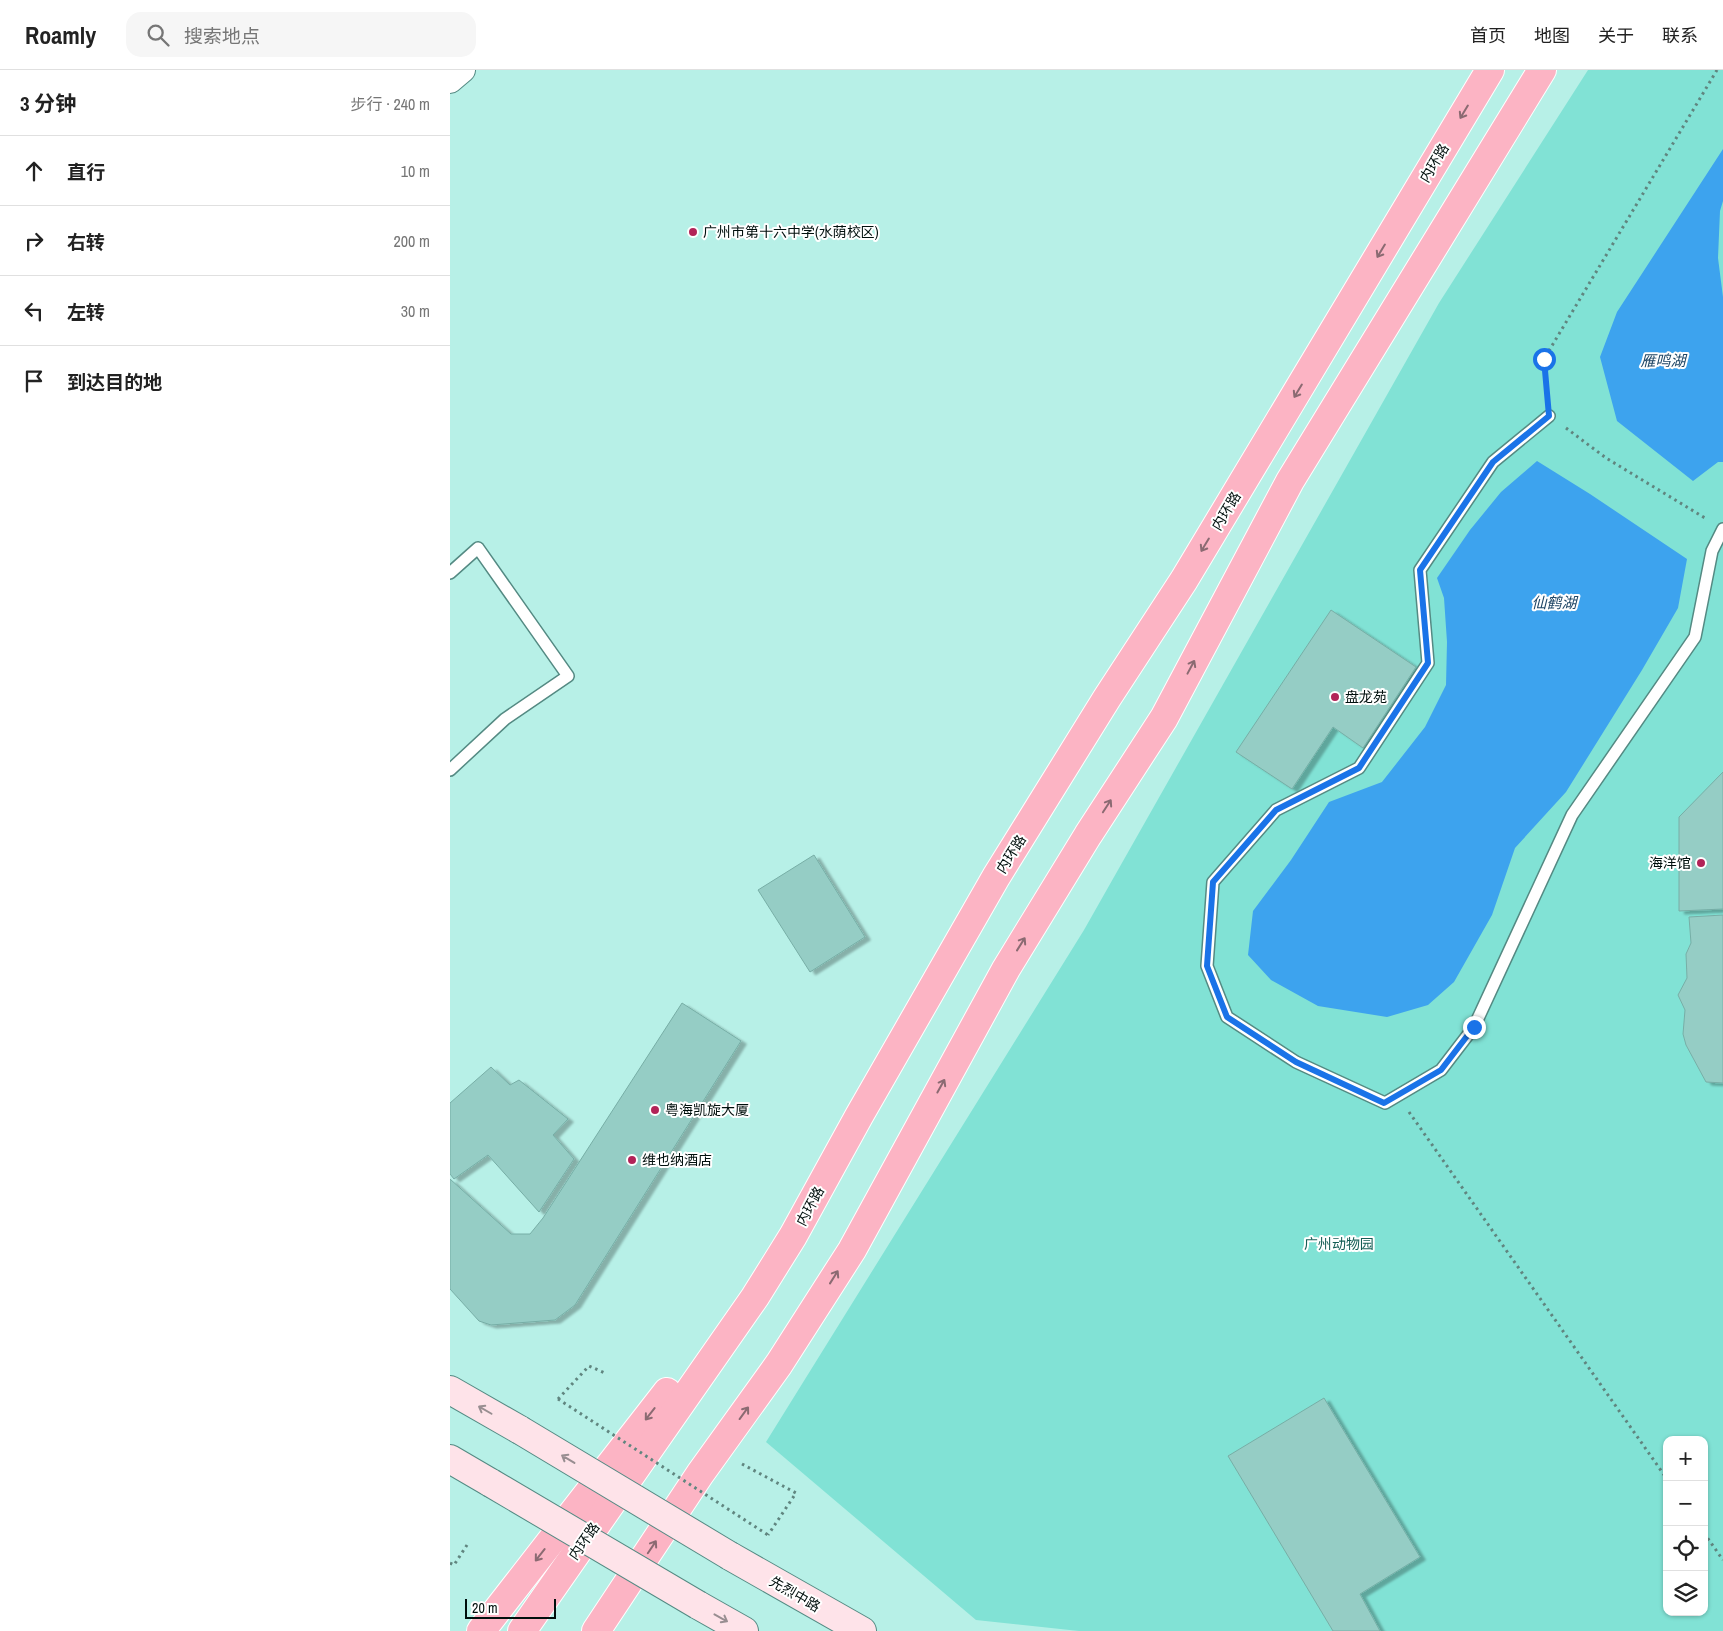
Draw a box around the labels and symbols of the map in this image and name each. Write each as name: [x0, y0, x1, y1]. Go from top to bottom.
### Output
one-way arrow: [1459, 104, 1469, 118]
street label: 内环路: [1415, 140, 1453, 186]
place label: 广州市第十六中学(水荫校区): [703, 223, 879, 241]
marker: 广州市第十六中学(水荫校区): [687, 226, 699, 238]
one-way arrow: [1376, 244, 1386, 258]
route start: [1533, 348, 1556, 371]
water label: 雁鸣湖: [1640, 350, 1687, 371]
one-way arrow: [1292, 383, 1302, 397]
street label: 内环路: [1207, 488, 1245, 534]
one-way arrow: [1200, 538, 1210, 552]
water label: 仙鹤湖: [1531, 592, 1578, 613]
one-way arrow: [1186, 660, 1196, 675]
place label: 盘龙苑: [1345, 688, 1387, 706]
marker: 盘龙苑: [1329, 691, 1341, 703]
one-way arrow: [1102, 799, 1112, 813]
street label: 内环路: [992, 831, 1030, 877]
place label: 海洋馆: [1649, 854, 1691, 872]
marker: 海洋馆: [1695, 857, 1707, 869]
one-way arrow: [1015, 937, 1026, 951]
route end: [1463, 1016, 1486, 1039]
one-way arrow: [937, 1079, 947, 1093]
place label: 粤海凯旋大厦: [665, 1101, 749, 1119]
marker: 粤海凯旋大厦: [649, 1104, 661, 1116]
place label: 维也纳酒店: [642, 1151, 712, 1169]
marker: 维也纳酒店: [626, 1154, 638, 1166]
street label: 内环路: [792, 1183, 828, 1229]
park label: 广州动物园: [1304, 1235, 1374, 1253]
one-way arrow: [829, 1271, 839, 1285]
one-way arrow: [478, 1405, 493, 1415]
one-way arrow: [739, 1406, 749, 1420]
one-way arrow: [645, 1407, 656, 1420]
one-way arrow: [561, 1453, 575, 1463]
street label: 内环路: [565, 1519, 603, 1563]
one-way arrow: [647, 1540, 657, 1554]
one-way arrow: [534, 1549, 545, 1562]
street label: 先烈中路: [766, 1572, 824, 1616]
scale bar: [465, 1596, 556, 1619]
one-way arrow: [713, 1614, 728, 1623]

